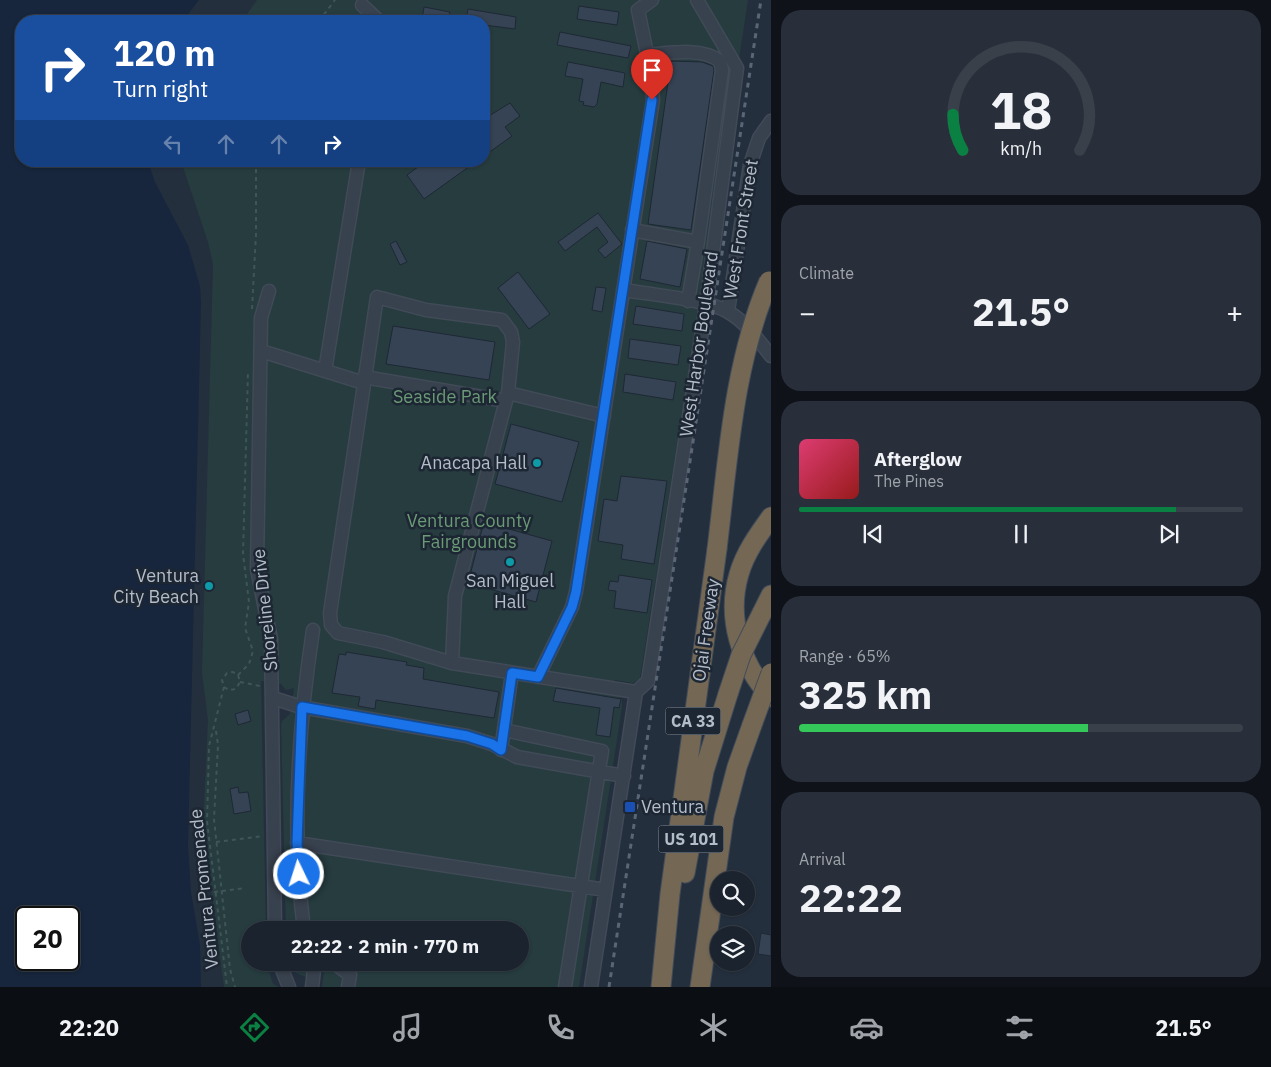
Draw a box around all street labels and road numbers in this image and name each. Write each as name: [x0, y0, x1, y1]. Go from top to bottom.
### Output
street label: West Front Street: [718, 157, 763, 301]
street label: West Harbor Boulevard: [674, 250, 723, 438]
street label: Shoreline Drive: [247, 548, 282, 672]
street label: Ojai Freeway: [687, 577, 724, 683]
road number: CA 33: [666, 708, 720, 734]
street label: Ventura Promenade: [184, 808, 223, 970]
road number: US 101: [658, 826, 724, 852]

